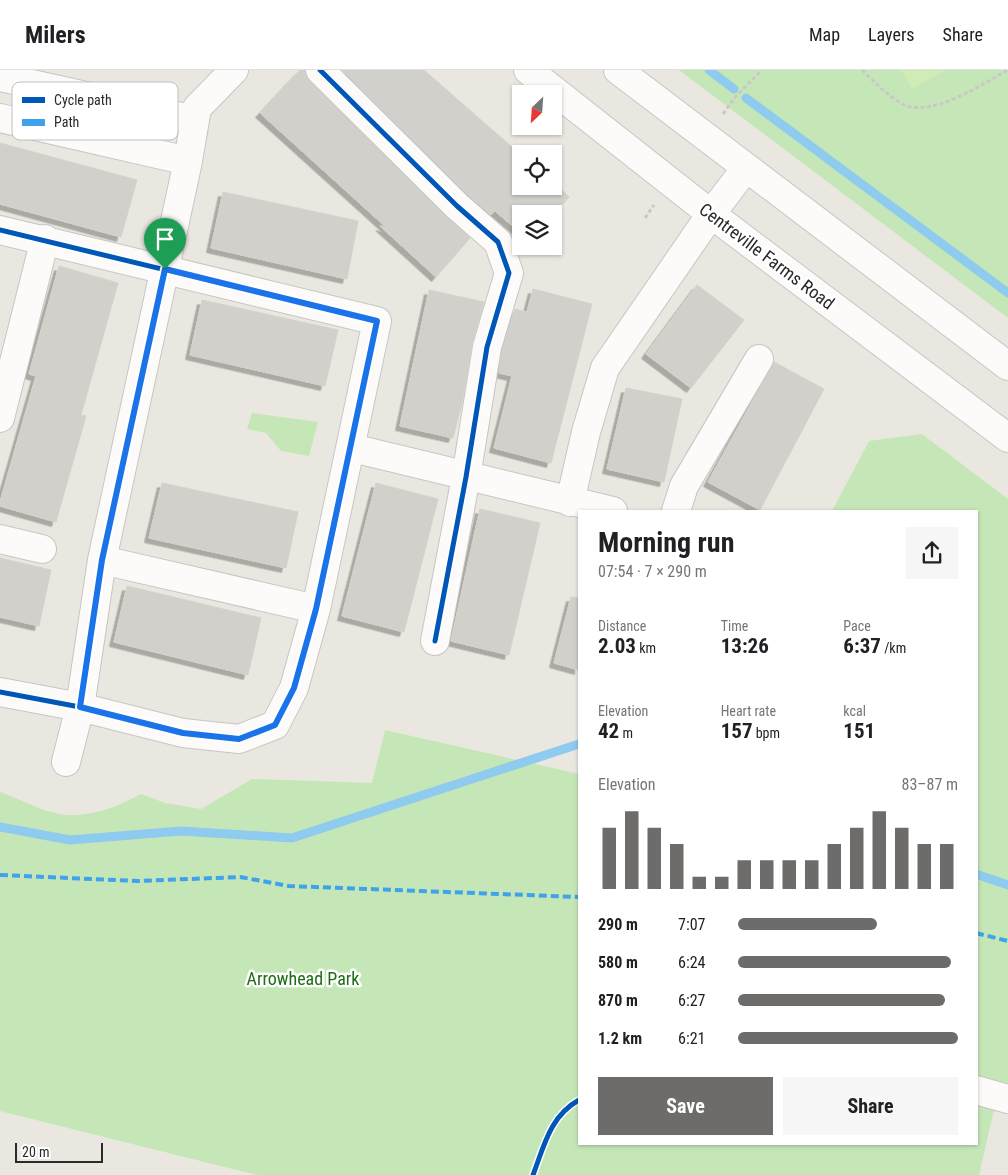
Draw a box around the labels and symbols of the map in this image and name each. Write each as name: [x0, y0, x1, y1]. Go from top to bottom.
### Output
legend: [12, 82, 178, 140]
north arrow: [512, 85, 562, 135]
text: Cycle path: [54, 92, 112, 108]
text: Path: [54, 114, 79, 130]
street label: Centreville Farms Road: [695, 198, 839, 314]
pin: [144, 218, 186, 269]
park label: Arrowhead Park: [247, 968, 359, 989]
scale bar: [15, 1140, 102, 1163]

